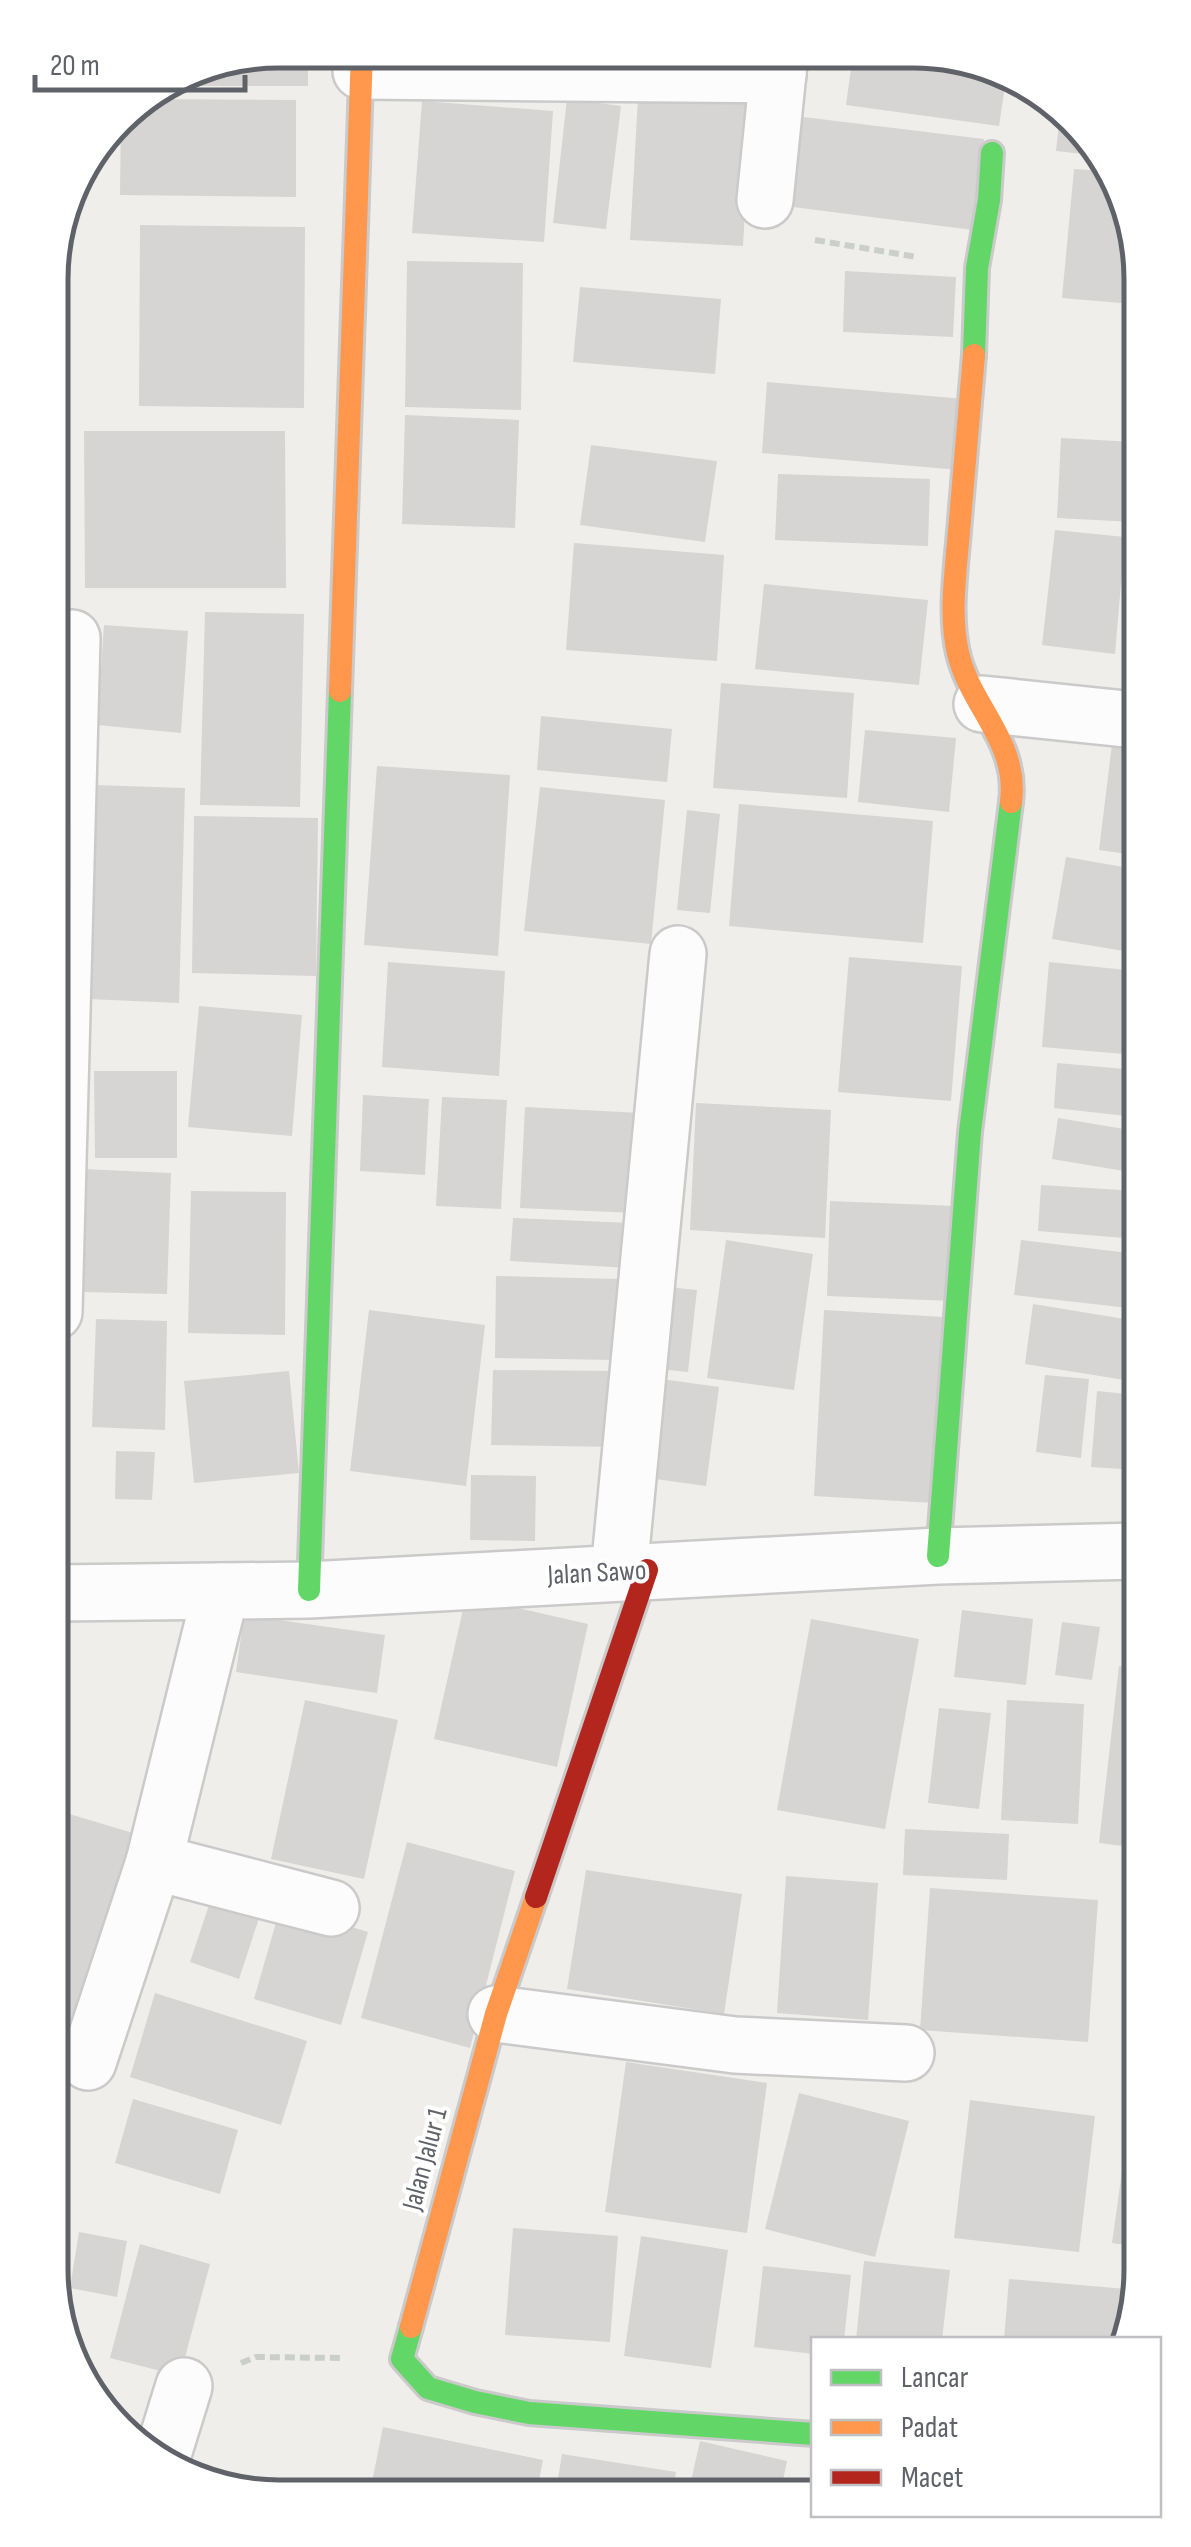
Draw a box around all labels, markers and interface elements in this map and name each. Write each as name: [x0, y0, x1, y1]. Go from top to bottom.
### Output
scale bar: [35, 30, 245, 92]
text: 20 m: [50, 48, 100, 84]
street label: Jalan Sawo: [546, 1554, 647, 1592]
street label: Jalan Jalur 1: [395, 2104, 455, 2215]
legend: [811, 2337, 1161, 2517]
text: Lancar: [901, 2360, 969, 2396]
text: Padat: [901, 2410, 958, 2446]
text: Macet: [901, 2460, 963, 2496]

